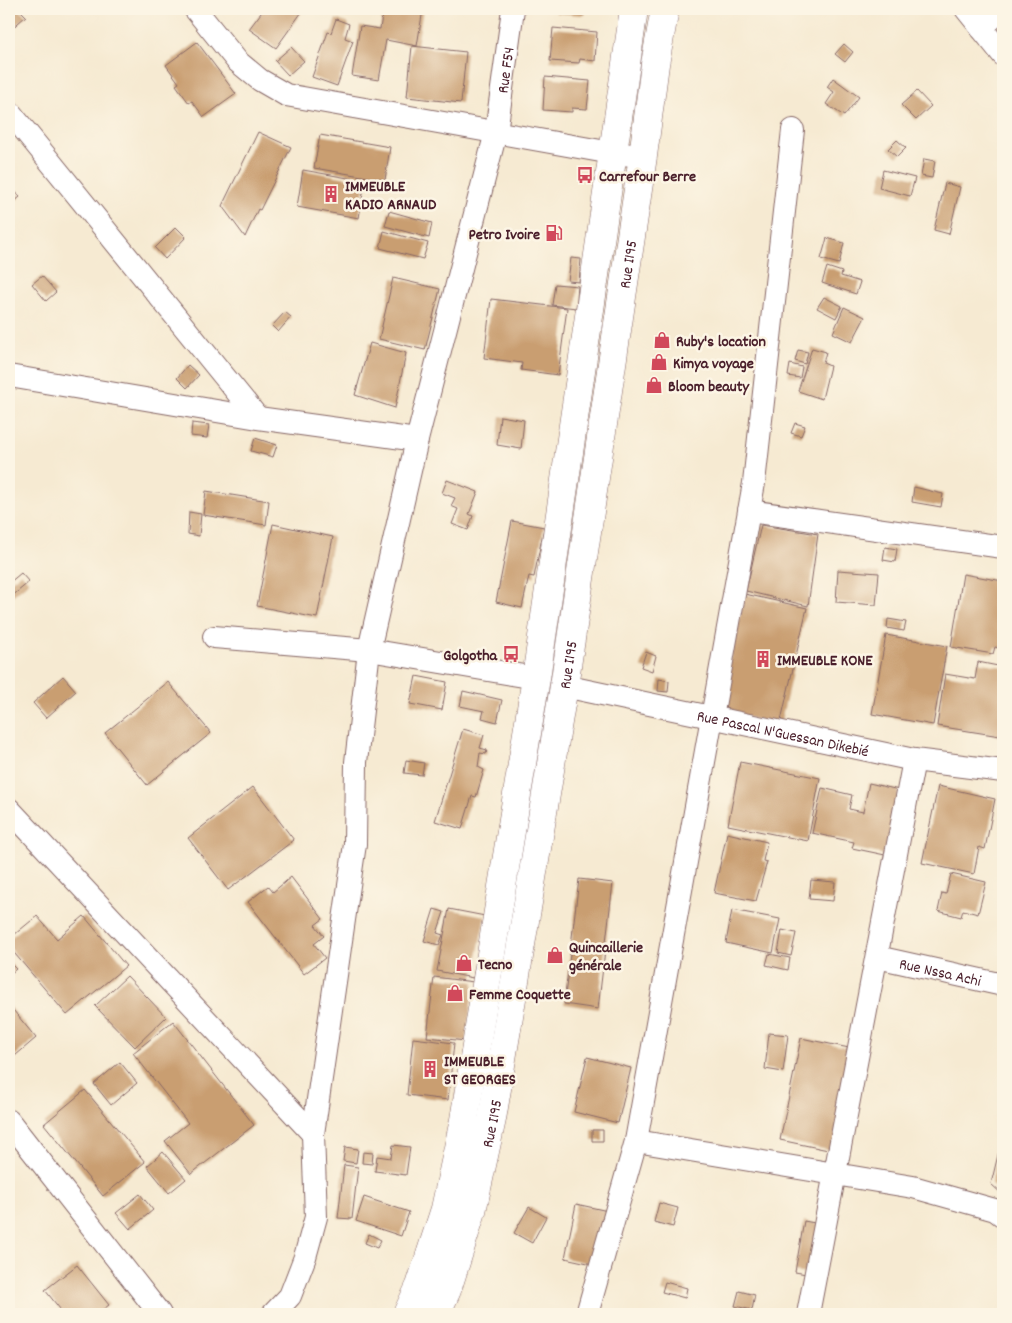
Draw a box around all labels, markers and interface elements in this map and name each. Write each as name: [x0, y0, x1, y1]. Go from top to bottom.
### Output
street label: Rue F54: [492, 46, 522, 95]
bus stop icon: Carrefour Berre: [575, 165, 595, 185]
place label: Carrefour Berre: [599, 166, 696, 189]
place label: IMMEUBLE KADIO ARNAUD: [345, 176, 437, 217]
building icon: IMMEUBLE KADIO ARNAUD: [321, 184, 341, 204]
fuel station icon: Petro Ivoire: [544, 223, 564, 243]
place label: Petro Ivoire: [468, 224, 540, 247]
street label: Rue I195: [614, 239, 644, 290]
shop icon: Ruby's location: [652, 330, 672, 350]
place label: Ruby's location: [676, 331, 766, 354]
shop icon: Kimya voyage: [649, 352, 669, 372]
place label: Kimya voyage: [673, 353, 754, 376]
shop icon: Bloom beauty: [644, 375, 664, 395]
place label: Bloom beauty: [668, 376, 751, 399]
street label: Rue I195: [555, 639, 585, 691]
bus stop icon: Golgotha: [501, 644, 521, 664]
place label: Golgotha: [443, 645, 498, 668]
building icon: IMMEUBLE KONE: [753, 649, 773, 669]
place label: IMMEUBLE KONE: [777, 650, 873, 673]
street label: Rue Pascal N'Guessan Dikebié: [695, 705, 871, 764]
place label: Quincaillerie générale: [569, 937, 643, 978]
shop icon: Quincaillerie générale: [545, 945, 565, 965]
shop icon: Tecno: [454, 953, 474, 973]
street label: Rue Nssa Achi: [897, 953, 983, 994]
place label: Tecno: [478, 954, 512, 977]
shop icon: Femme Coquette: [445, 983, 465, 1003]
place label: Femme Coquette: [469, 984, 571, 1007]
place label: IMMEUBLE ST GEORGES: [444, 1051, 516, 1092]
building icon: IMMEUBLE ST GEORGES: [420, 1059, 440, 1079]
street label: Rue I195: [477, 1098, 509, 1150]

